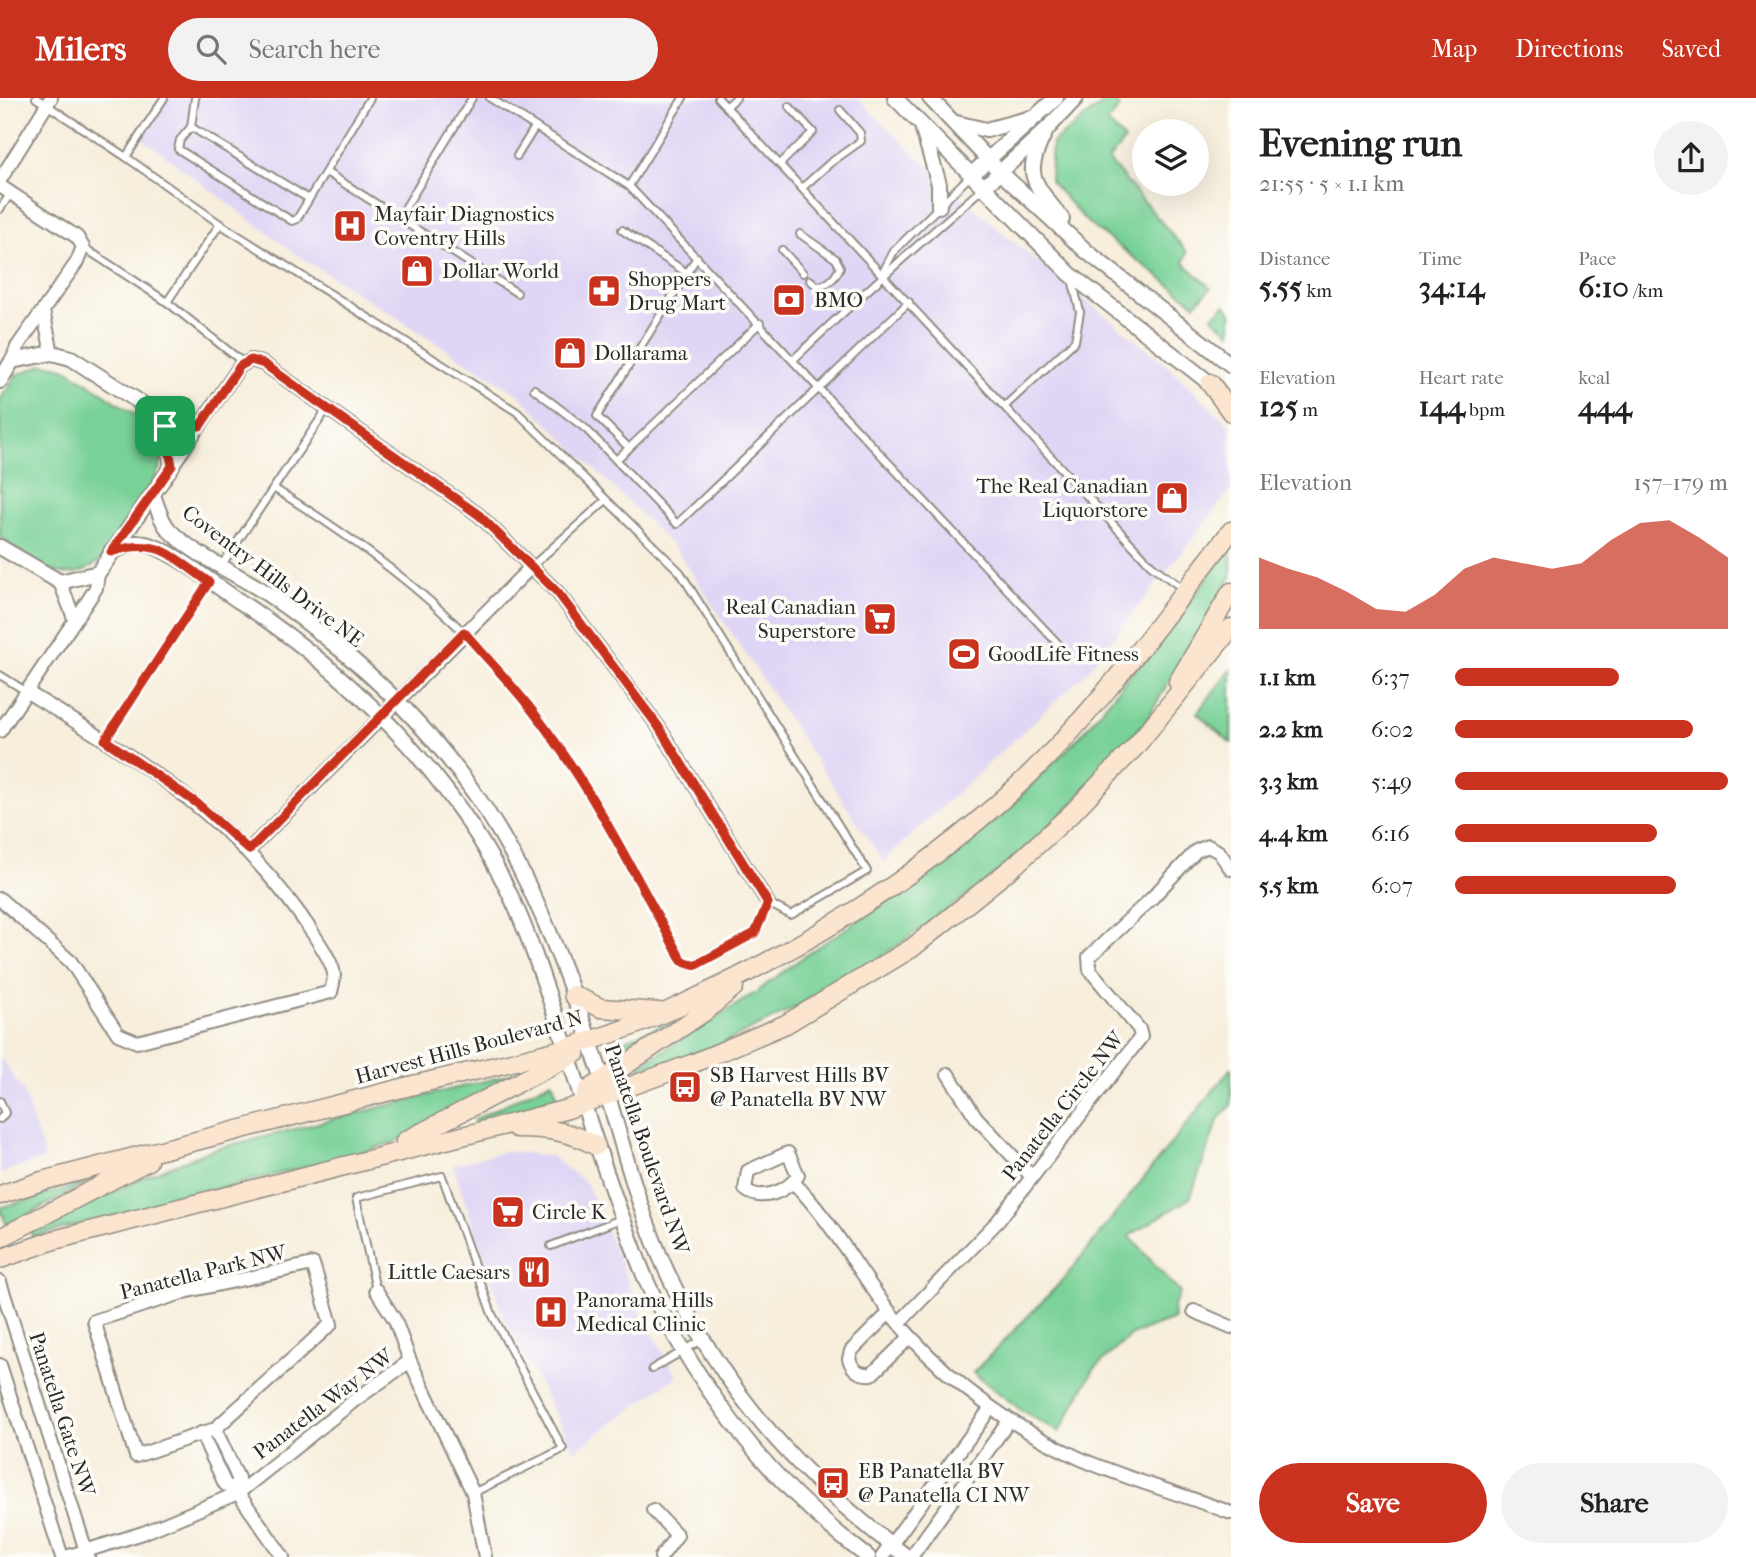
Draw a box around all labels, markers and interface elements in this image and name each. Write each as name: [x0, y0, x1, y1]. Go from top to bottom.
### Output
search box: [168, 18, 658, 81]
text: Milers: [35, 30, 126, 69]
icon: search: [192, 30, 230, 68]
text: Search here: [248, 34, 380, 65]
text: Map: [1431, 35, 1477, 63]
text: Directions: [1515, 35, 1623, 63]
text: Saved: [1661, 35, 1721, 63]
map controls: [1132, 119, 1209, 196]
button: layers: [1132, 119, 1209, 196]
text: Evening run: [1259, 121, 1462, 166]
button: share: [1654, 121, 1728, 195]
text: 21:55 · 5 × 1.1 km: [1259, 170, 1404, 197]
place label: Mayfair Diagnostics Coventry Hills: [374, 202, 555, 250]
hospital icon: Mayfair Diagnostics Coventry Hills: [331, 207, 369, 245]
text: Distance: [1259, 248, 1330, 270]
text: Time: [1419, 248, 1462, 270]
text: Pace: [1578, 248, 1616, 270]
shop icon: Dollar World: [398, 252, 436, 290]
place label: Dollar World: [442, 259, 559, 283]
place label: Shoppers Drug Mart: [628, 267, 727, 315]
text: 5.55: [1259, 270, 1302, 305]
text: 34:14: [1419, 270, 1484, 305]
text: 6:10: [1578, 270, 1629, 305]
pharmacy icon: Shoppers Drug Mart: [585, 272, 623, 310]
text: km: [1302, 280, 1332, 302]
text: /km: [1629, 280, 1663, 302]
bank icon: BMO: [770, 281, 808, 319]
place label: BMO: [814, 288, 863, 312]
shop icon: Dollarama: [551, 334, 589, 372]
place label: Dollarama: [594, 341, 688, 365]
text: Elevation: [1259, 367, 1336, 389]
text: Heart rate: [1419, 367, 1504, 389]
text: kcal: [1578, 367, 1610, 389]
text: 125: [1259, 389, 1298, 424]
text: 144: [1419, 389, 1465, 424]
text: 444: [1578, 389, 1632, 424]
pin: [135, 396, 195, 456]
text: m: [1298, 399, 1318, 421]
text: bpm: [1465, 399, 1505, 421]
icon: arrive: [146, 407, 184, 445]
text: Elevation: [1259, 469, 1352, 496]
text: 157–179 m: [1633, 469, 1728, 496]
place label: The Real Canadian Liquorstore: [976, 474, 1148, 522]
shop icon: The Real Canadian Liquorstore: [1153, 479, 1191, 517]
street label: Coventry Hills Drive NE: [178, 500, 368, 652]
place label: Real Canadian Superstore: [725, 595, 856, 643]
supermarket icon: Real Canadian Superstore: [861, 600, 899, 638]
sports icon: GoodLife Fitness: [945, 635, 983, 673]
place label: GoodLife Fitness: [988, 642, 1139, 666]
text: 1.1 km: [1259, 664, 1316, 691]
text: 6:37: [1371, 664, 1410, 691]
text: 2.2 km: [1259, 716, 1323, 743]
text: 6:02: [1371, 716, 1414, 743]
text: 3.3 km: [1259, 768, 1318, 795]
text: 5:49: [1371, 768, 1412, 795]
text: 4.4 km: [1259, 820, 1328, 847]
text: 6:16: [1371, 820, 1410, 847]
text: 5.5 km: [1259, 872, 1318, 899]
text: 6:07: [1371, 872, 1413, 899]
street label: Harvest Hills Boulevard N: [353, 1005, 585, 1089]
street label: Panatella Circle NW: [997, 1025, 1130, 1186]
street label: Panatella Boulevard NW: [600, 1041, 695, 1259]
place label: SB Harvest Hills BV @ Panatella BV NW: [710, 1063, 890, 1111]
bus stop icon: SB Harvest Hills BV @ Panatella BV NW: [666, 1068, 704, 1106]
supermarket icon: Circle K: [489, 1193, 527, 1231]
place label: Circle K: [532, 1200, 608, 1224]
street label: Panatella Park NW: [117, 1239, 290, 1304]
restaurant icon: Little Caesars: [515, 1253, 553, 1291]
place label: Little Caesars: [387, 1260, 510, 1284]
place label: Panorama Hills Medical Clinic: [576, 1288, 714, 1336]
hospital icon: Panorama Hills Medical Clinic: [532, 1293, 570, 1331]
street label: Panatella Gate NW: [24, 1329, 100, 1500]
street label: Panatella Way NW: [248, 1343, 399, 1464]
place label: EB Panatella BV @ Panatella CI NW: [858, 1459, 1031, 1507]
button: Save: [1259, 1463, 1487, 1543]
button: Share: [1501, 1463, 1728, 1543]
bus stop icon: EB Panatella BV @ Panatella CI NW: [814, 1464, 852, 1502]

